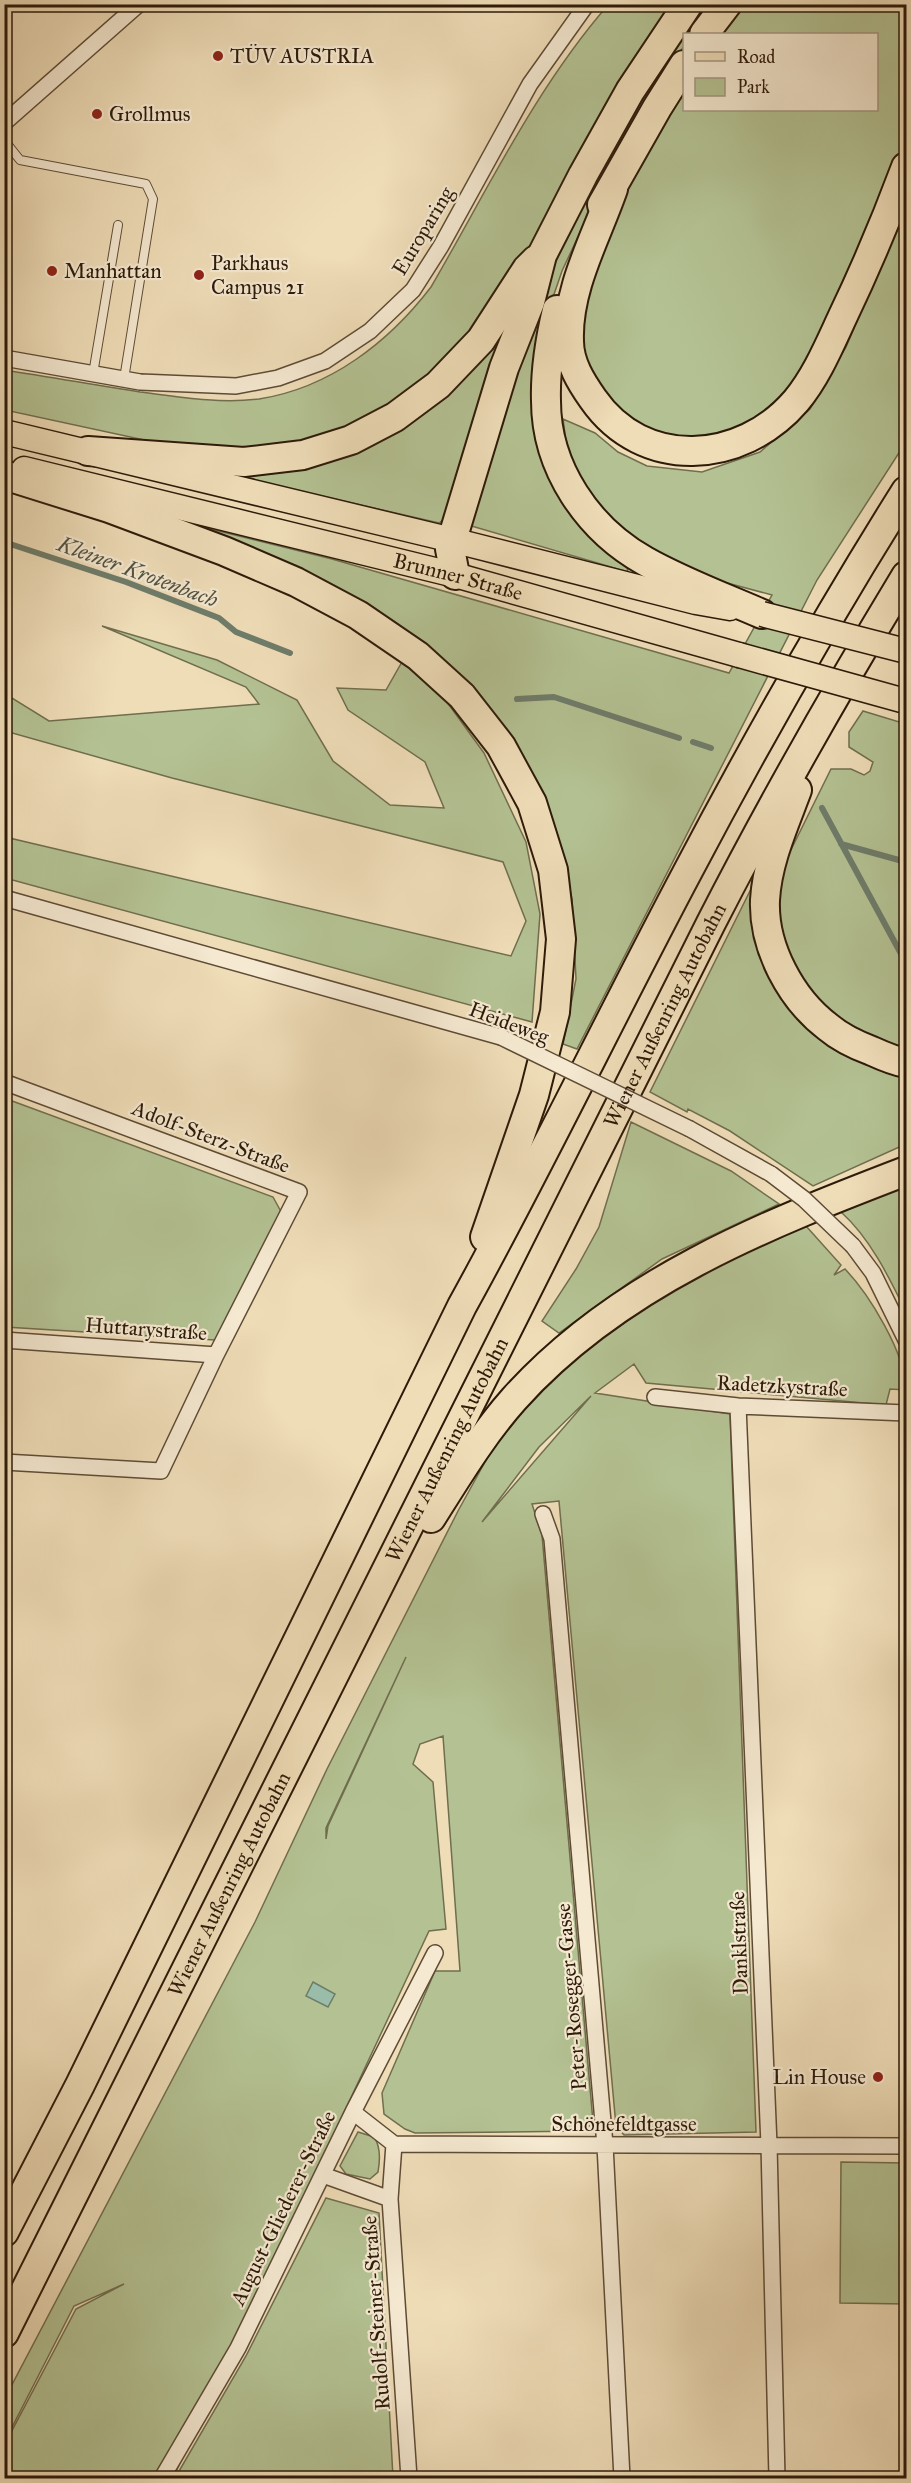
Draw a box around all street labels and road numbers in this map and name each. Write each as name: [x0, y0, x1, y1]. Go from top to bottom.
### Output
street label: Europaring: [386, 182, 460, 280]
street label: Brunner Straße: [390, 547, 526, 606]
street label: Wiener Außenring Autobahn: [598, 899, 732, 1132]
street label: Heideweg: [465, 996, 553, 1050]
street label: Adolf-Sterz-Straße: [127, 1095, 294, 1179]
street label: Huttarystraße: [84, 1312, 208, 1346]
street label: Wiener Außenring Autobahn: [380, 1333, 514, 1566]
street label: Radetzkystraße: [716, 1370, 848, 1402]
street label: Wiener Außenring Autobahn: [162, 1768, 296, 2001]
street label: Danklstraße: [724, 1890, 754, 1995]
street label: Peter-Rosegger-Gasse: [550, 1902, 592, 2092]
street label: August-Gliederer-Straße: [224, 2106, 342, 2311]
street label: Schönefeldtgasse: [551, 2111, 697, 2137]
street label: Rudolf-Steiner-Straße: [356, 2215, 396, 2411]

